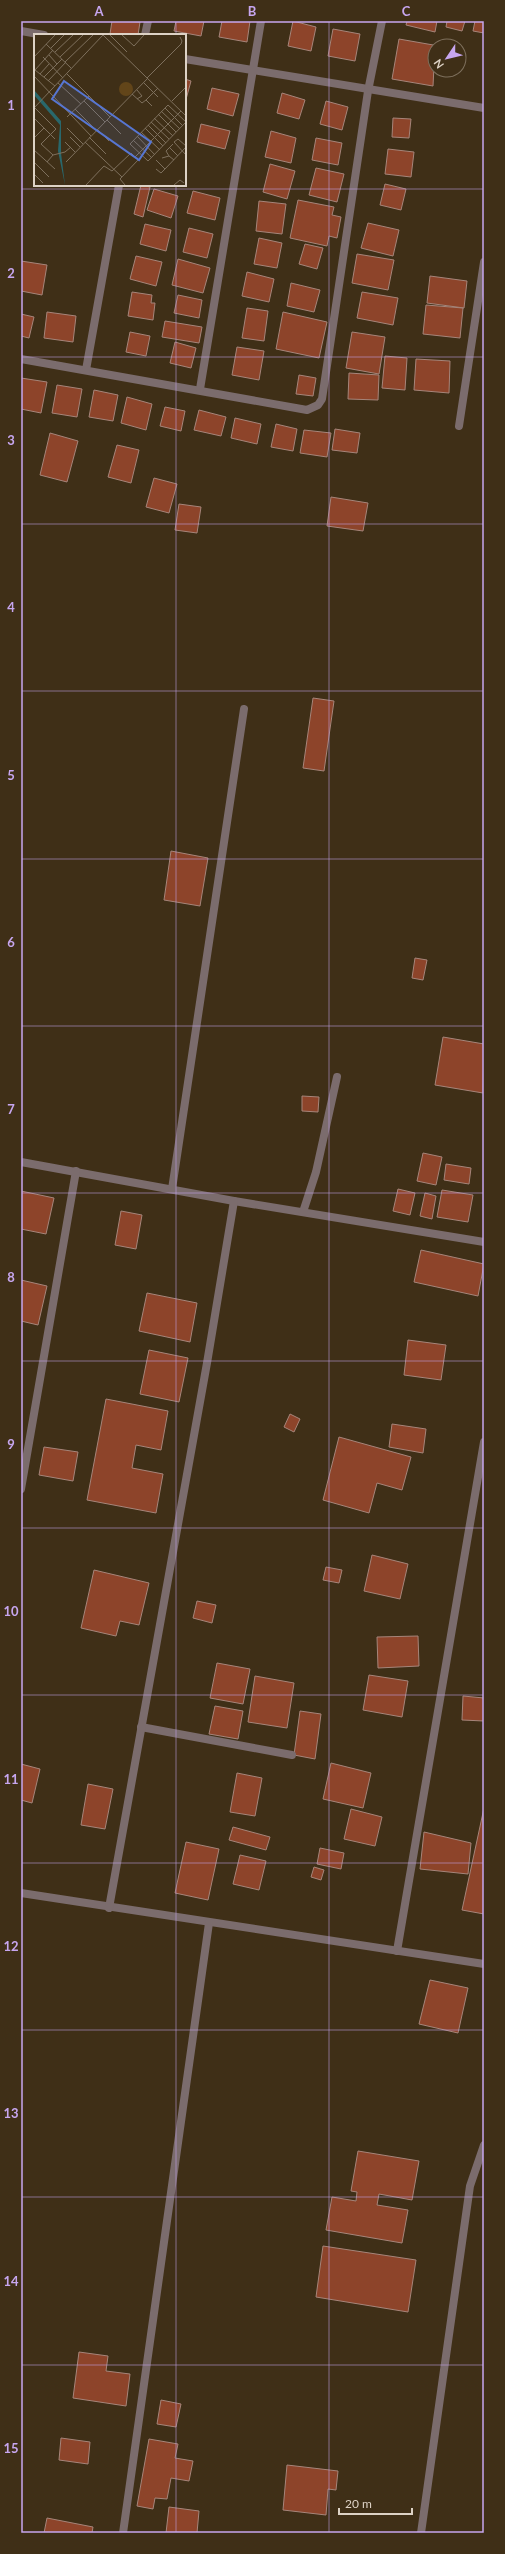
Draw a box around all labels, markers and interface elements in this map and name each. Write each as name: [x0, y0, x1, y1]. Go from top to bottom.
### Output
text: A: [93, 3, 104, 19]
text: B: [248, 3, 257, 19]
text: C: [402, 3, 411, 19]
inset map: [34, 34, 186, 186]
north arrow: [427, 38, 467, 78]
text: N: [431, 57, 446, 71]
text: 1: [7, 97, 15, 113]
text: 2: [7, 265, 15, 281]
text: 3: [7, 432, 15, 448]
text: 4: [7, 599, 15, 615]
text: 5: [7, 767, 15, 783]
text: 6: [7, 934, 15, 950]
text: 7: [7, 1101, 15, 1117]
text: 8: [7, 1269, 15, 1285]
text: 9: [7, 1436, 15, 1452]
text: 10: [3, 1603, 19, 1619]
text: 11: [3, 1771, 19, 1787]
text: 12: [3, 1938, 19, 1954]
text: 13: [3, 2105, 19, 2121]
text: 14: [3, 2273, 19, 2289]
text: 15: [3, 2440, 19, 2456]
scale bar: [339, 2490, 412, 2516]
text: 20 m: [345, 2496, 372, 2511]

